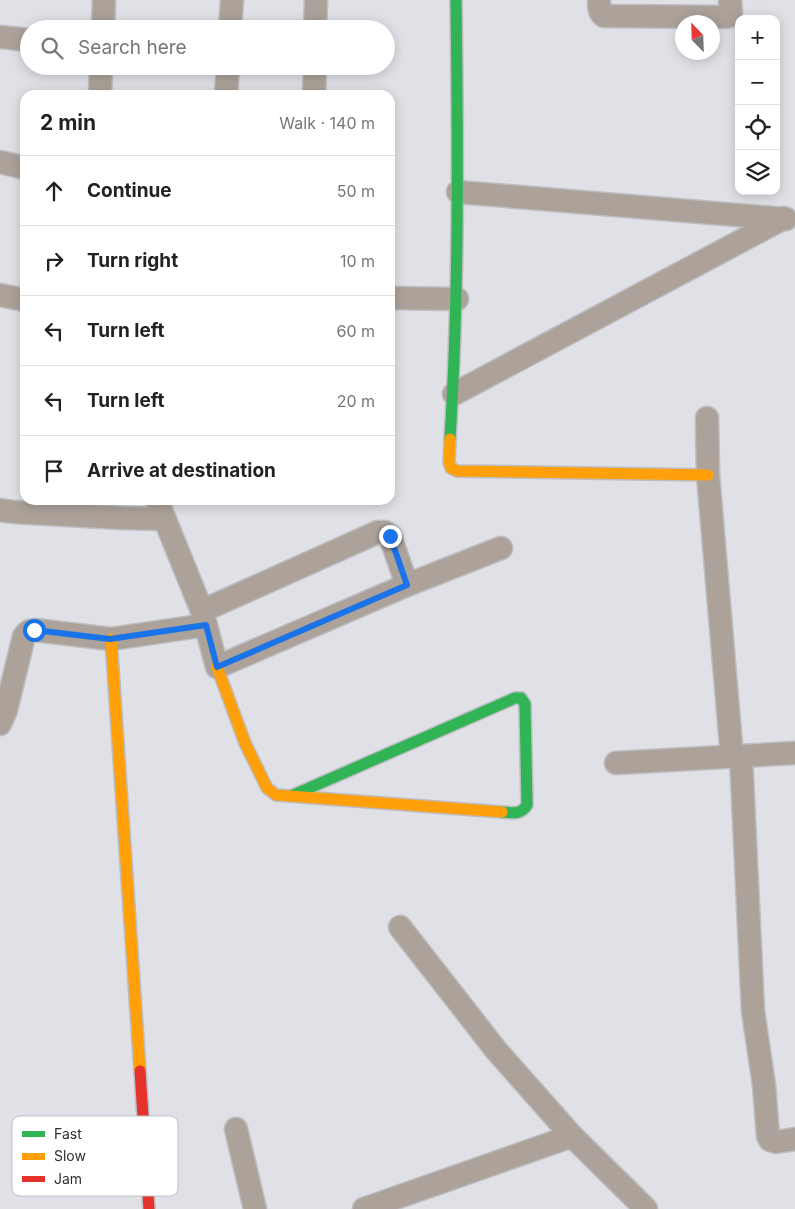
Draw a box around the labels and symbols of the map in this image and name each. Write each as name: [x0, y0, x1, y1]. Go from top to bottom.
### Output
north arrow: [675, 15, 720, 60]
route end: [379, 525, 402, 548]
route start: [23, 619, 46, 642]
legend: [12, 1116, 178, 1196]
text: Fast: [54, 1125, 82, 1142]
text: Slow: [54, 1147, 86, 1164]
text: Jam: [54, 1170, 82, 1187]

